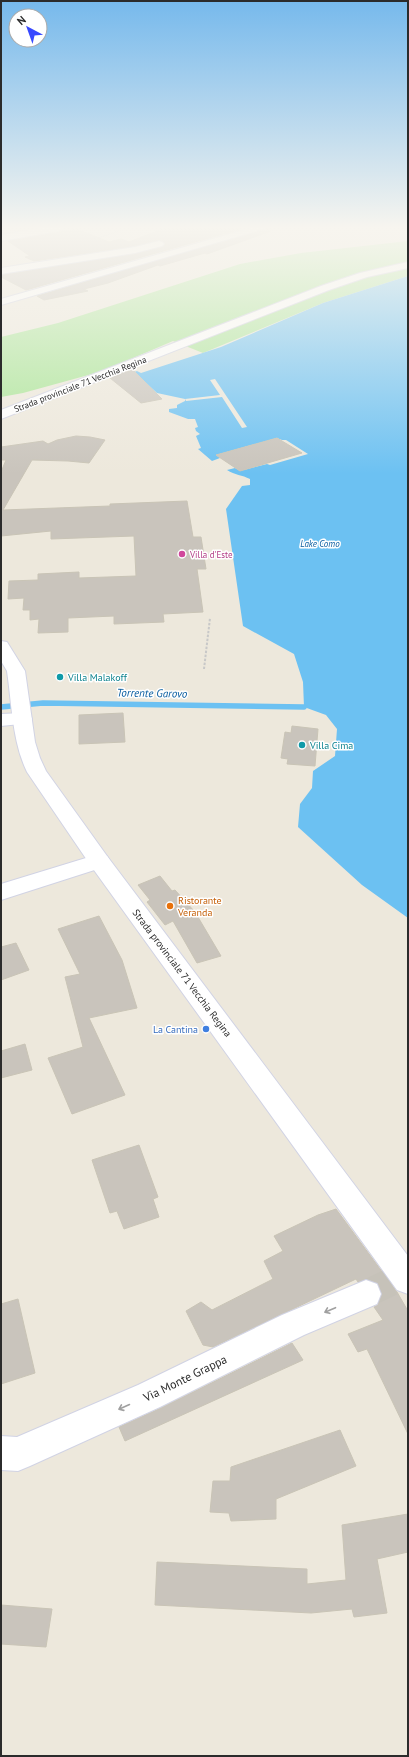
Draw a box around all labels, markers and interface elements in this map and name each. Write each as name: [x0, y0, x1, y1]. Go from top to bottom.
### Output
north arrow: [8, 8, 48, 48]
text: N: [14, 13, 29, 28]
street label: Strada provinciale 71 Vecchia Regina: [12, 354, 148, 414]
water label: Lake Como: [300, 538, 340, 549]
marker: Villa d'Este: [177, 549, 187, 559]
place label: Villa d'Este: [189, 549, 233, 560]
place label: Villa Malakoff: [67, 671, 128, 684]
marker: Villa Malakoff: [55, 672, 65, 682]
water label: Torrente Garovo: [117, 685, 188, 701]
place label: Villa Cima: [309, 739, 353, 752]
marker: Villa Cima: [297, 740, 307, 750]
place label: Ristorante Veranda: [177, 894, 222, 919]
marker: Ristorante Veranda: [165, 901, 175, 911]
street label: Strada provinciale 71 Vecchia Regina: [130, 906, 234, 1040]
place label: La Cantina: [153, 1023, 198, 1036]
marker: La Cantina: [201, 1024, 211, 1034]
one-way arrow: [325, 1306, 337, 1314]
street label: Via Monte Grappa: [140, 1351, 229, 1405]
one-way arrow: [119, 1404, 131, 1411]

